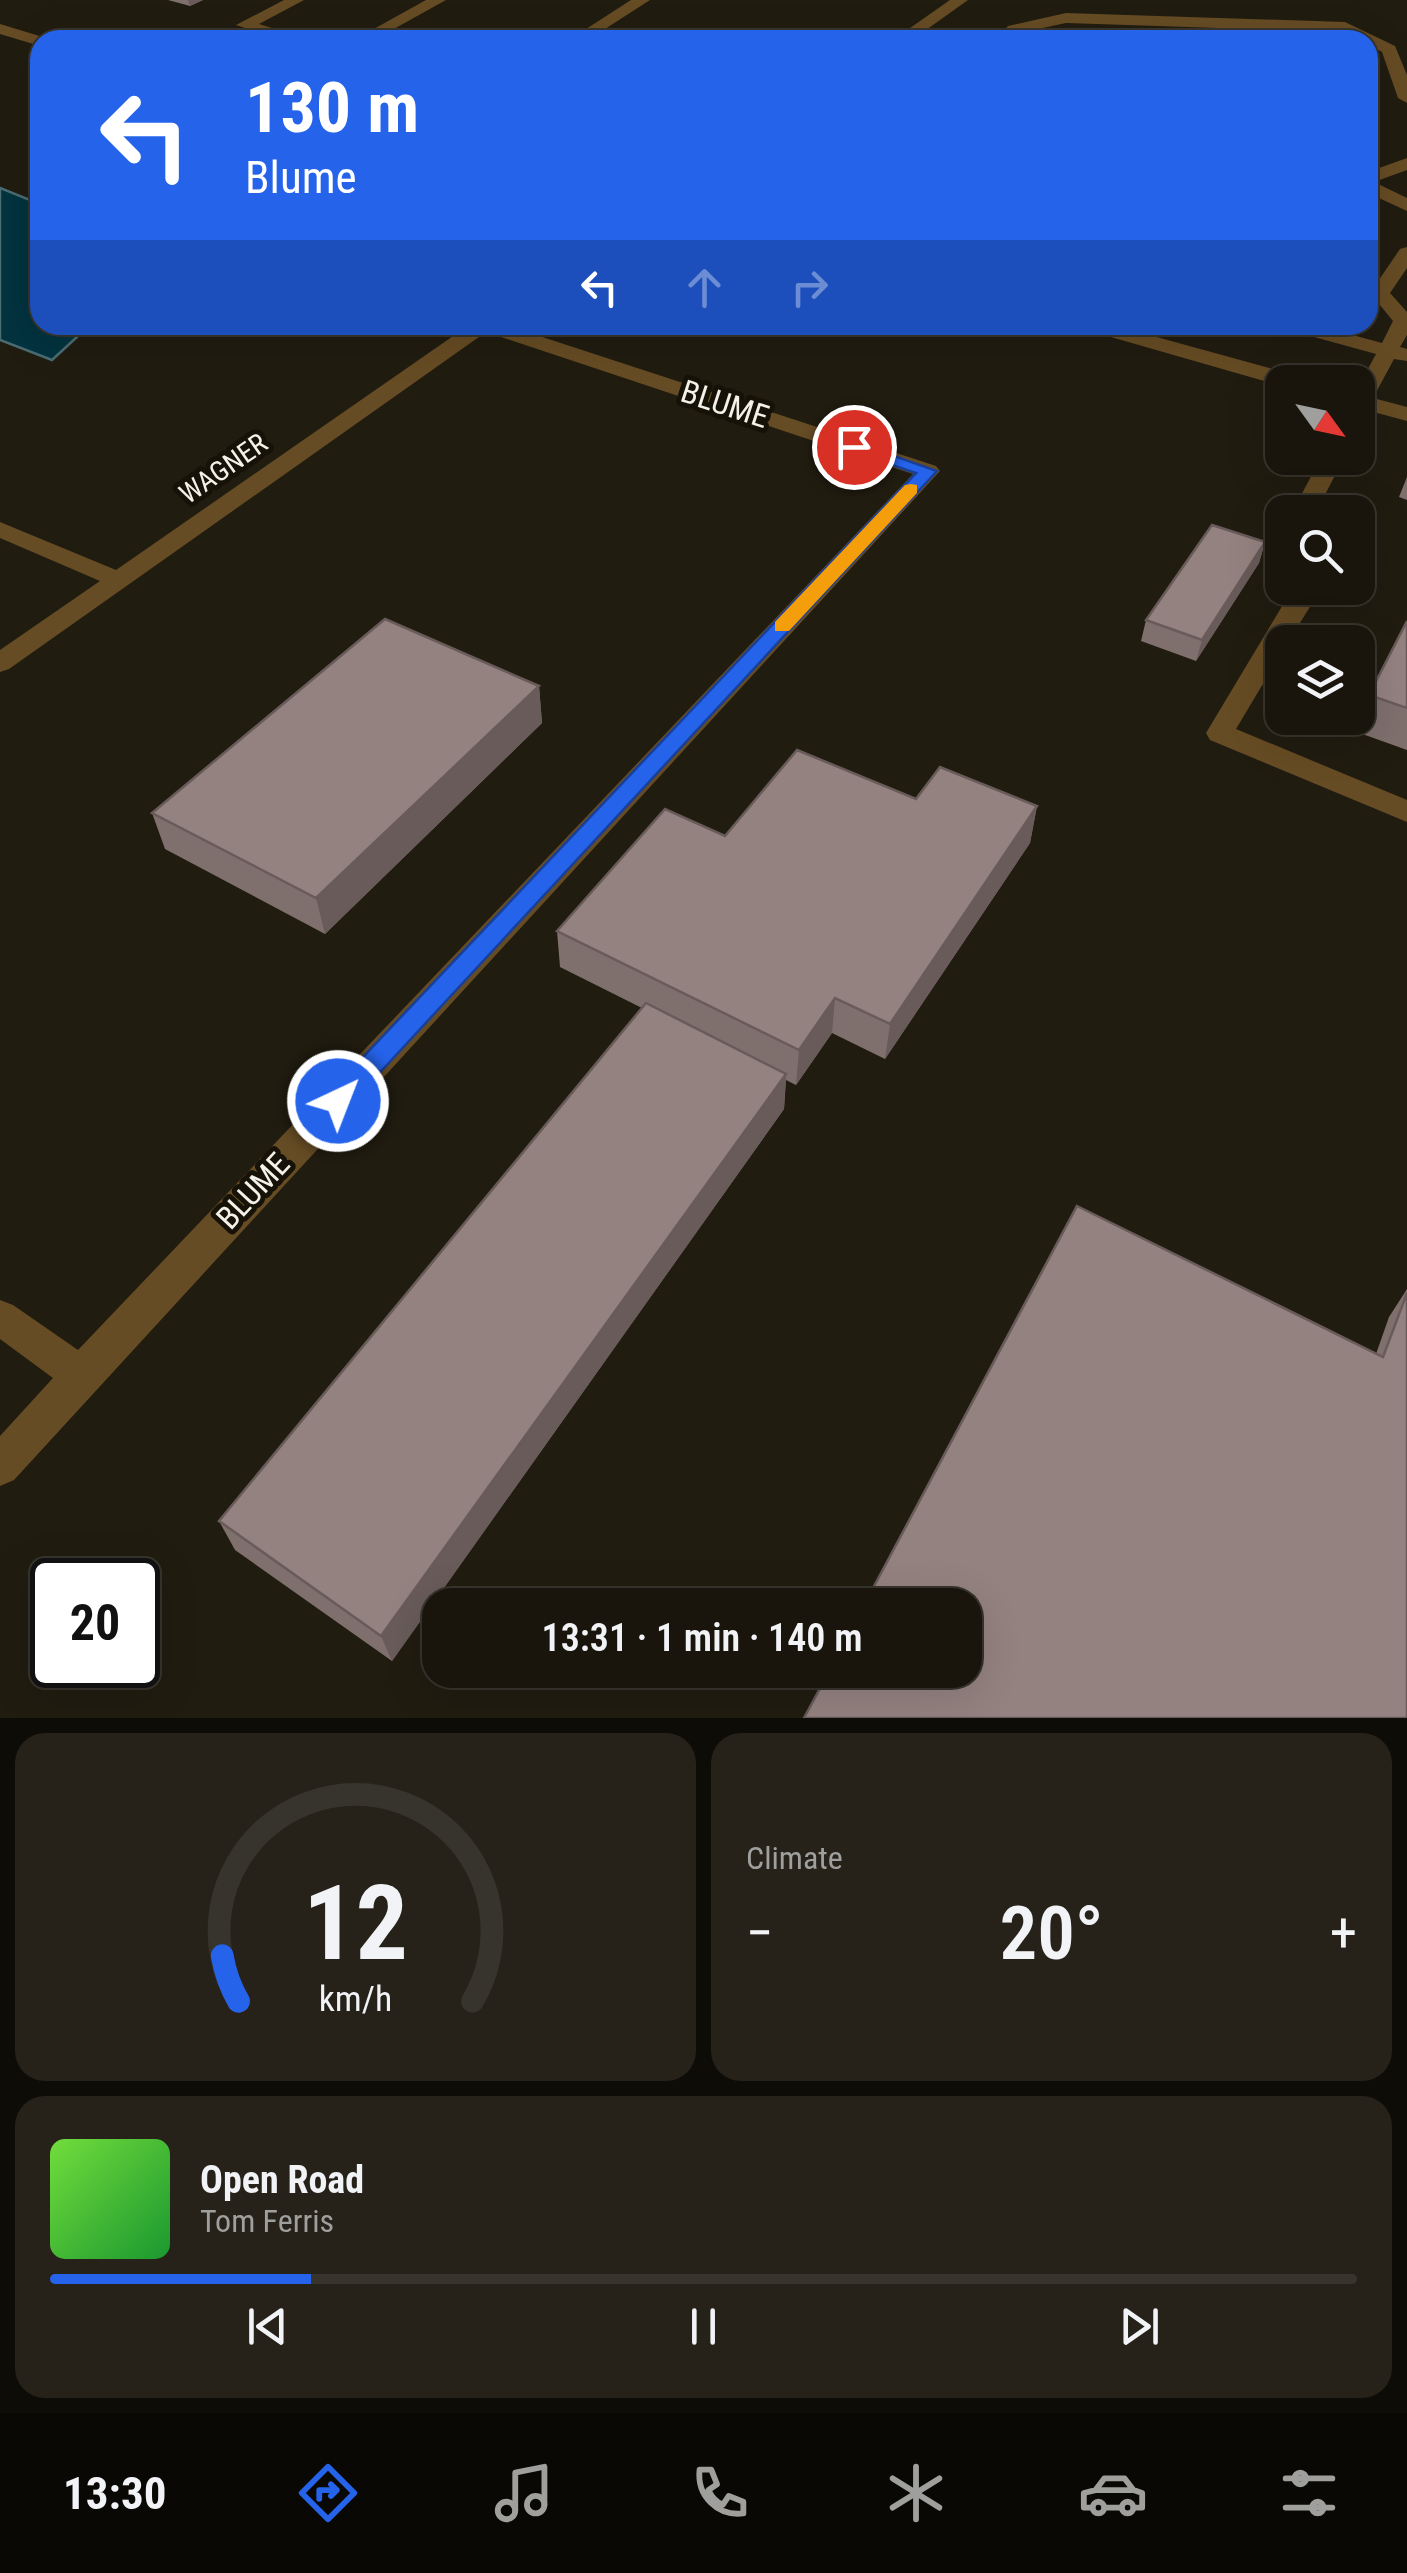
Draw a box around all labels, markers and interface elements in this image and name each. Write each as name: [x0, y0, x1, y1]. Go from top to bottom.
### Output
text: 130 m: [245, 67, 419, 149]
icon: left: [80, 70, 210, 200]
text: Blume: [245, 151, 357, 204]
icon: left: [572, 260, 627, 315]
icon: ahead: [677, 260, 732, 315]
icon: right: [782, 260, 837, 315]
north arrow: [1265, 365, 1375, 475]
map controls: [1265, 365, 1375, 735]
street label: BLUME: [676, 372, 774, 436]
pin: [812, 405, 897, 490]
icon: arrive: [827, 420, 882, 475]
street label: WAGNER: [173, 426, 274, 510]
button: search: [1265, 495, 1375, 605]
button: layers: [1265, 625, 1375, 735]
position arrow: [286, 1049, 390, 1153]
street label: BLUME: [208, 1145, 298, 1237]
speed limit sign: 20: [30, 1558, 160, 1688]
text: 13:31 · 1 min · 140 m: [542, 1616, 862, 1660]
text: Climate: [746, 1839, 843, 1877]
text: 12: [303, 1863, 408, 1984]
text: 20°: [999, 1889, 1104, 1977]
text: −: [746, 1901, 774, 1965]
text: +: [1330, 1901, 1357, 1965]
text: km/h: [319, 1978, 392, 2020]
text: Open Road: [200, 2158, 364, 2202]
text: Tom Ferris: [200, 2202, 334, 2240]
icon: previous: [240, 2299, 295, 2354]
icon: pause: [676, 2299, 731, 2354]
icon: next: [1112, 2299, 1167, 2354]
icon: directions: [293, 2458, 363, 2528]
icon: music: [489, 2458, 559, 2528]
icon: phone: [685, 2458, 755, 2528]
icon: climate: [881, 2458, 951, 2528]
icon: car: [1078, 2458, 1148, 2528]
icon: filters: [1274, 2458, 1344, 2528]
text: 13:30: [63, 2467, 166, 2520]

